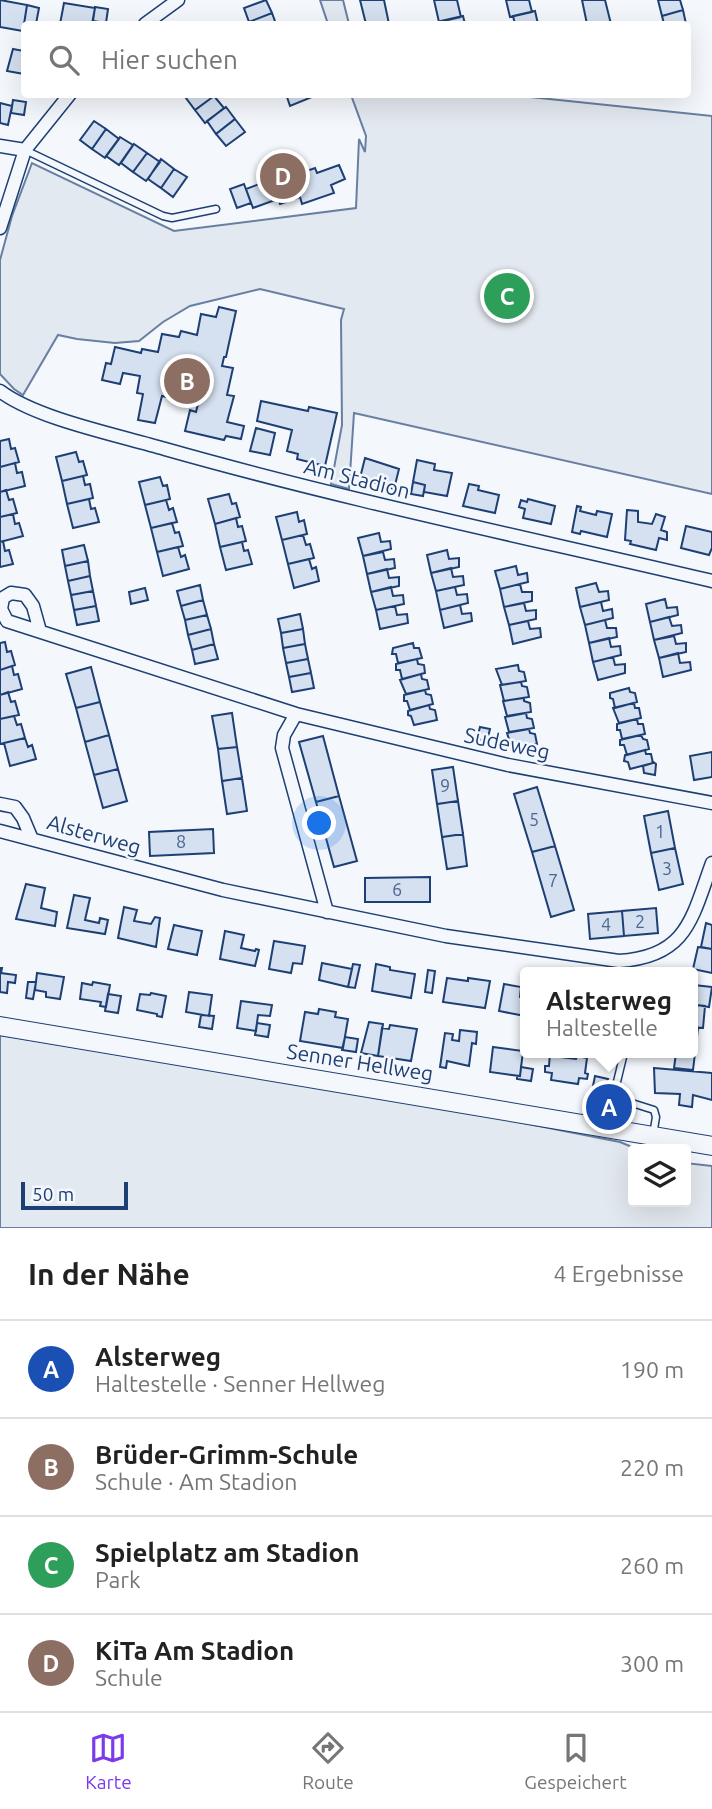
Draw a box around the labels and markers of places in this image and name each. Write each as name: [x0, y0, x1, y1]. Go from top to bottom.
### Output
pin: D: [260, 150, 306, 202]
pin: C: [484, 270, 530, 322]
pin: B: [164, 355, 210, 407]
pin: A: [586, 1081, 632, 1133]

